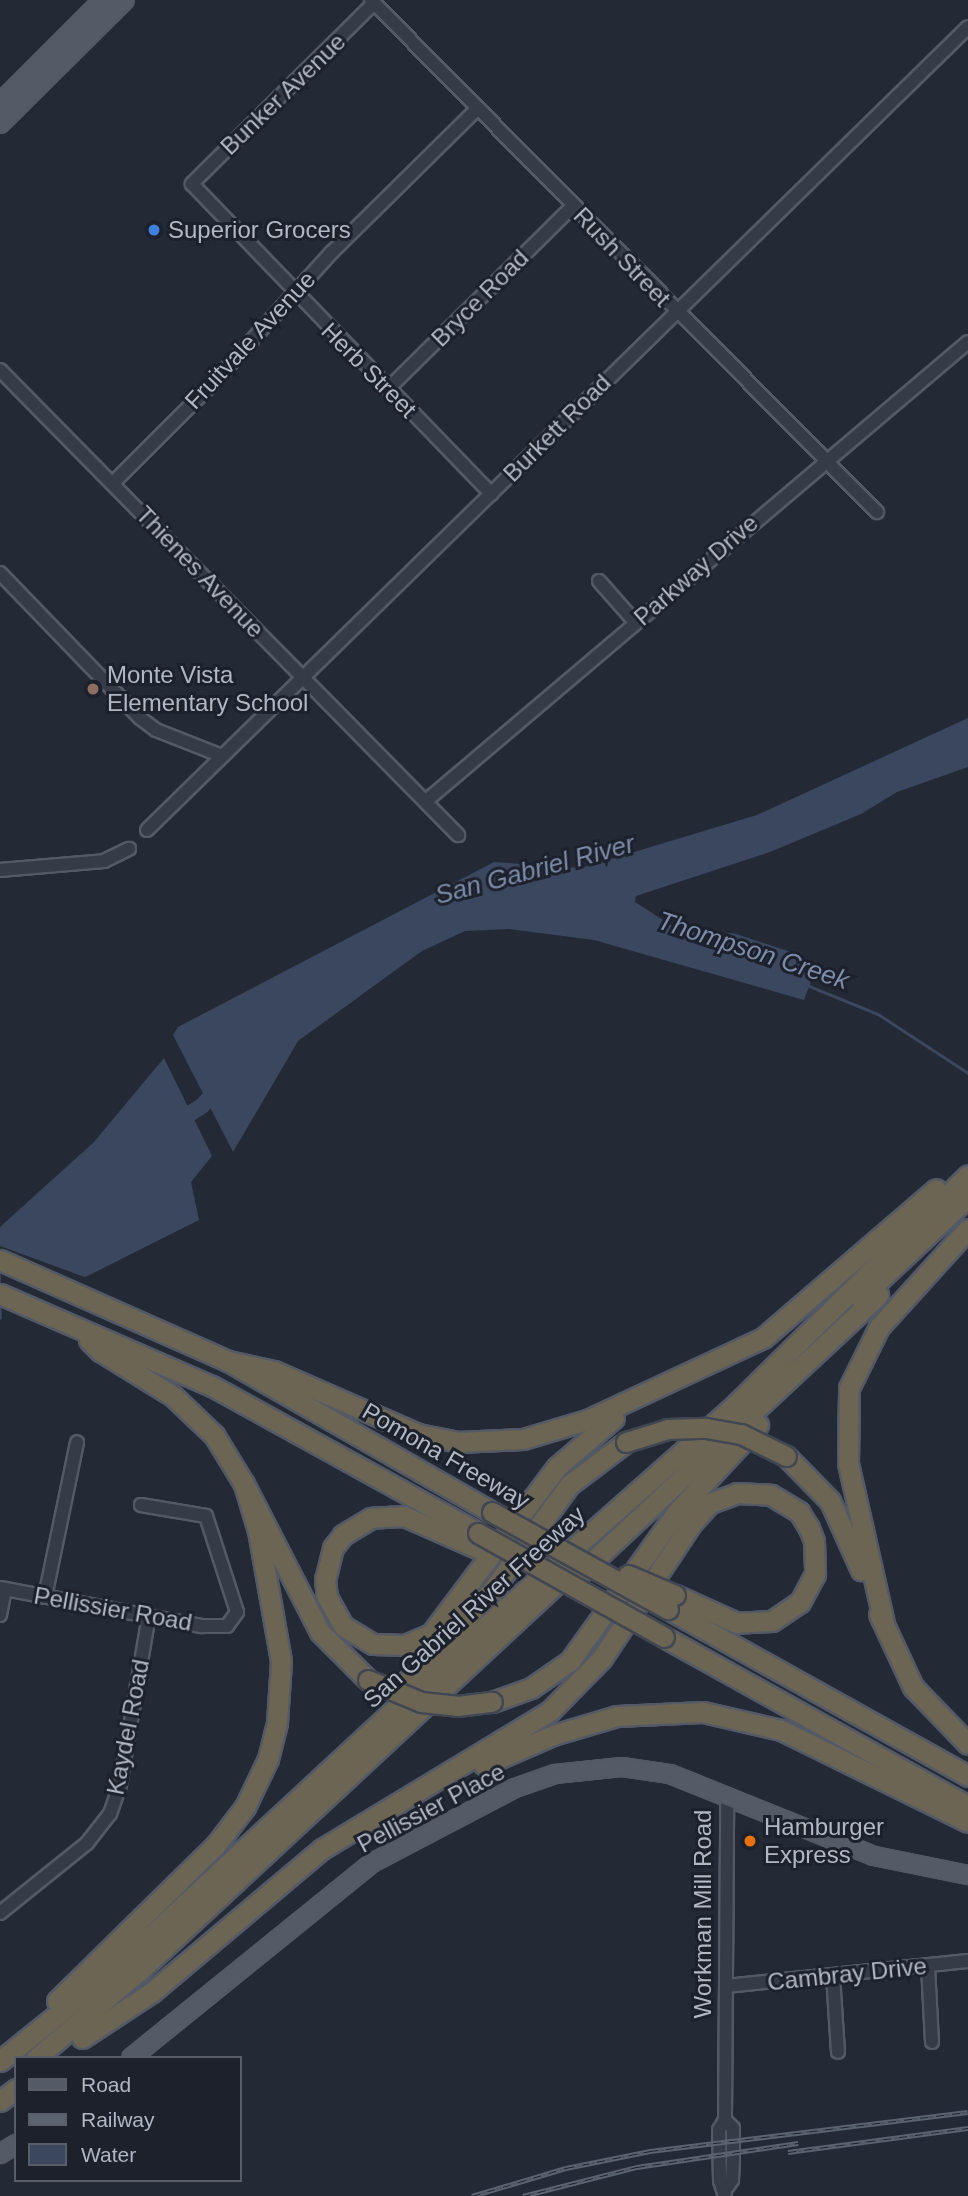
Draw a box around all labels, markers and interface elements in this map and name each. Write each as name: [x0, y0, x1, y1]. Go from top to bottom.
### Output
street label: Bunker Avenue: [214, 27, 352, 161]
street label: Rush Street: [568, 201, 676, 313]
place label: Superior Grocers: [168, 216, 351, 244]
marker: Superior Grocers: [146, 222, 162, 238]
street label: Bryce Road: [425, 243, 535, 353]
street label: Fruitvale Avenue: [178, 264, 322, 416]
street label: Herb Street: [315, 316, 423, 424]
street label: Burkett Road: [497, 368, 617, 488]
street label: Thienes Avenue: [130, 500, 270, 644]
street label: Parkway Drive: [628, 508, 764, 632]
place label: Monte Vista Elementary School: [107, 661, 308, 717]
marker: Monte Vista Elementary School: [85, 681, 101, 697]
water label: San Gabriel River: [432, 828, 638, 912]
water label: Thompson Creek: [653, 905, 853, 997]
street label: Pomona Freeway: [357, 1397, 535, 1515]
street label: San Gabriel River Freeway: [357, 1500, 591, 1714]
street label: Pellissier Road: [32, 1581, 194, 1637]
street label: Kaydel Road: [101, 1657, 155, 1797]
street label: Pellissier Place: [352, 1757, 510, 1859]
street label: Workman Mill Road: [689, 1810, 717, 2018]
place label: Hamburger Express: [764, 1813, 884, 1869]
marker: Hamburger Express: [742, 1833, 758, 1849]
street label: Cambray Drive: [766, 1951, 928, 1997]
legend: [14, 2056, 242, 2182]
text: Road: [81, 2073, 131, 2096]
text: Railway: [81, 2108, 155, 2131]
text: Water: [81, 2143, 136, 2166]

